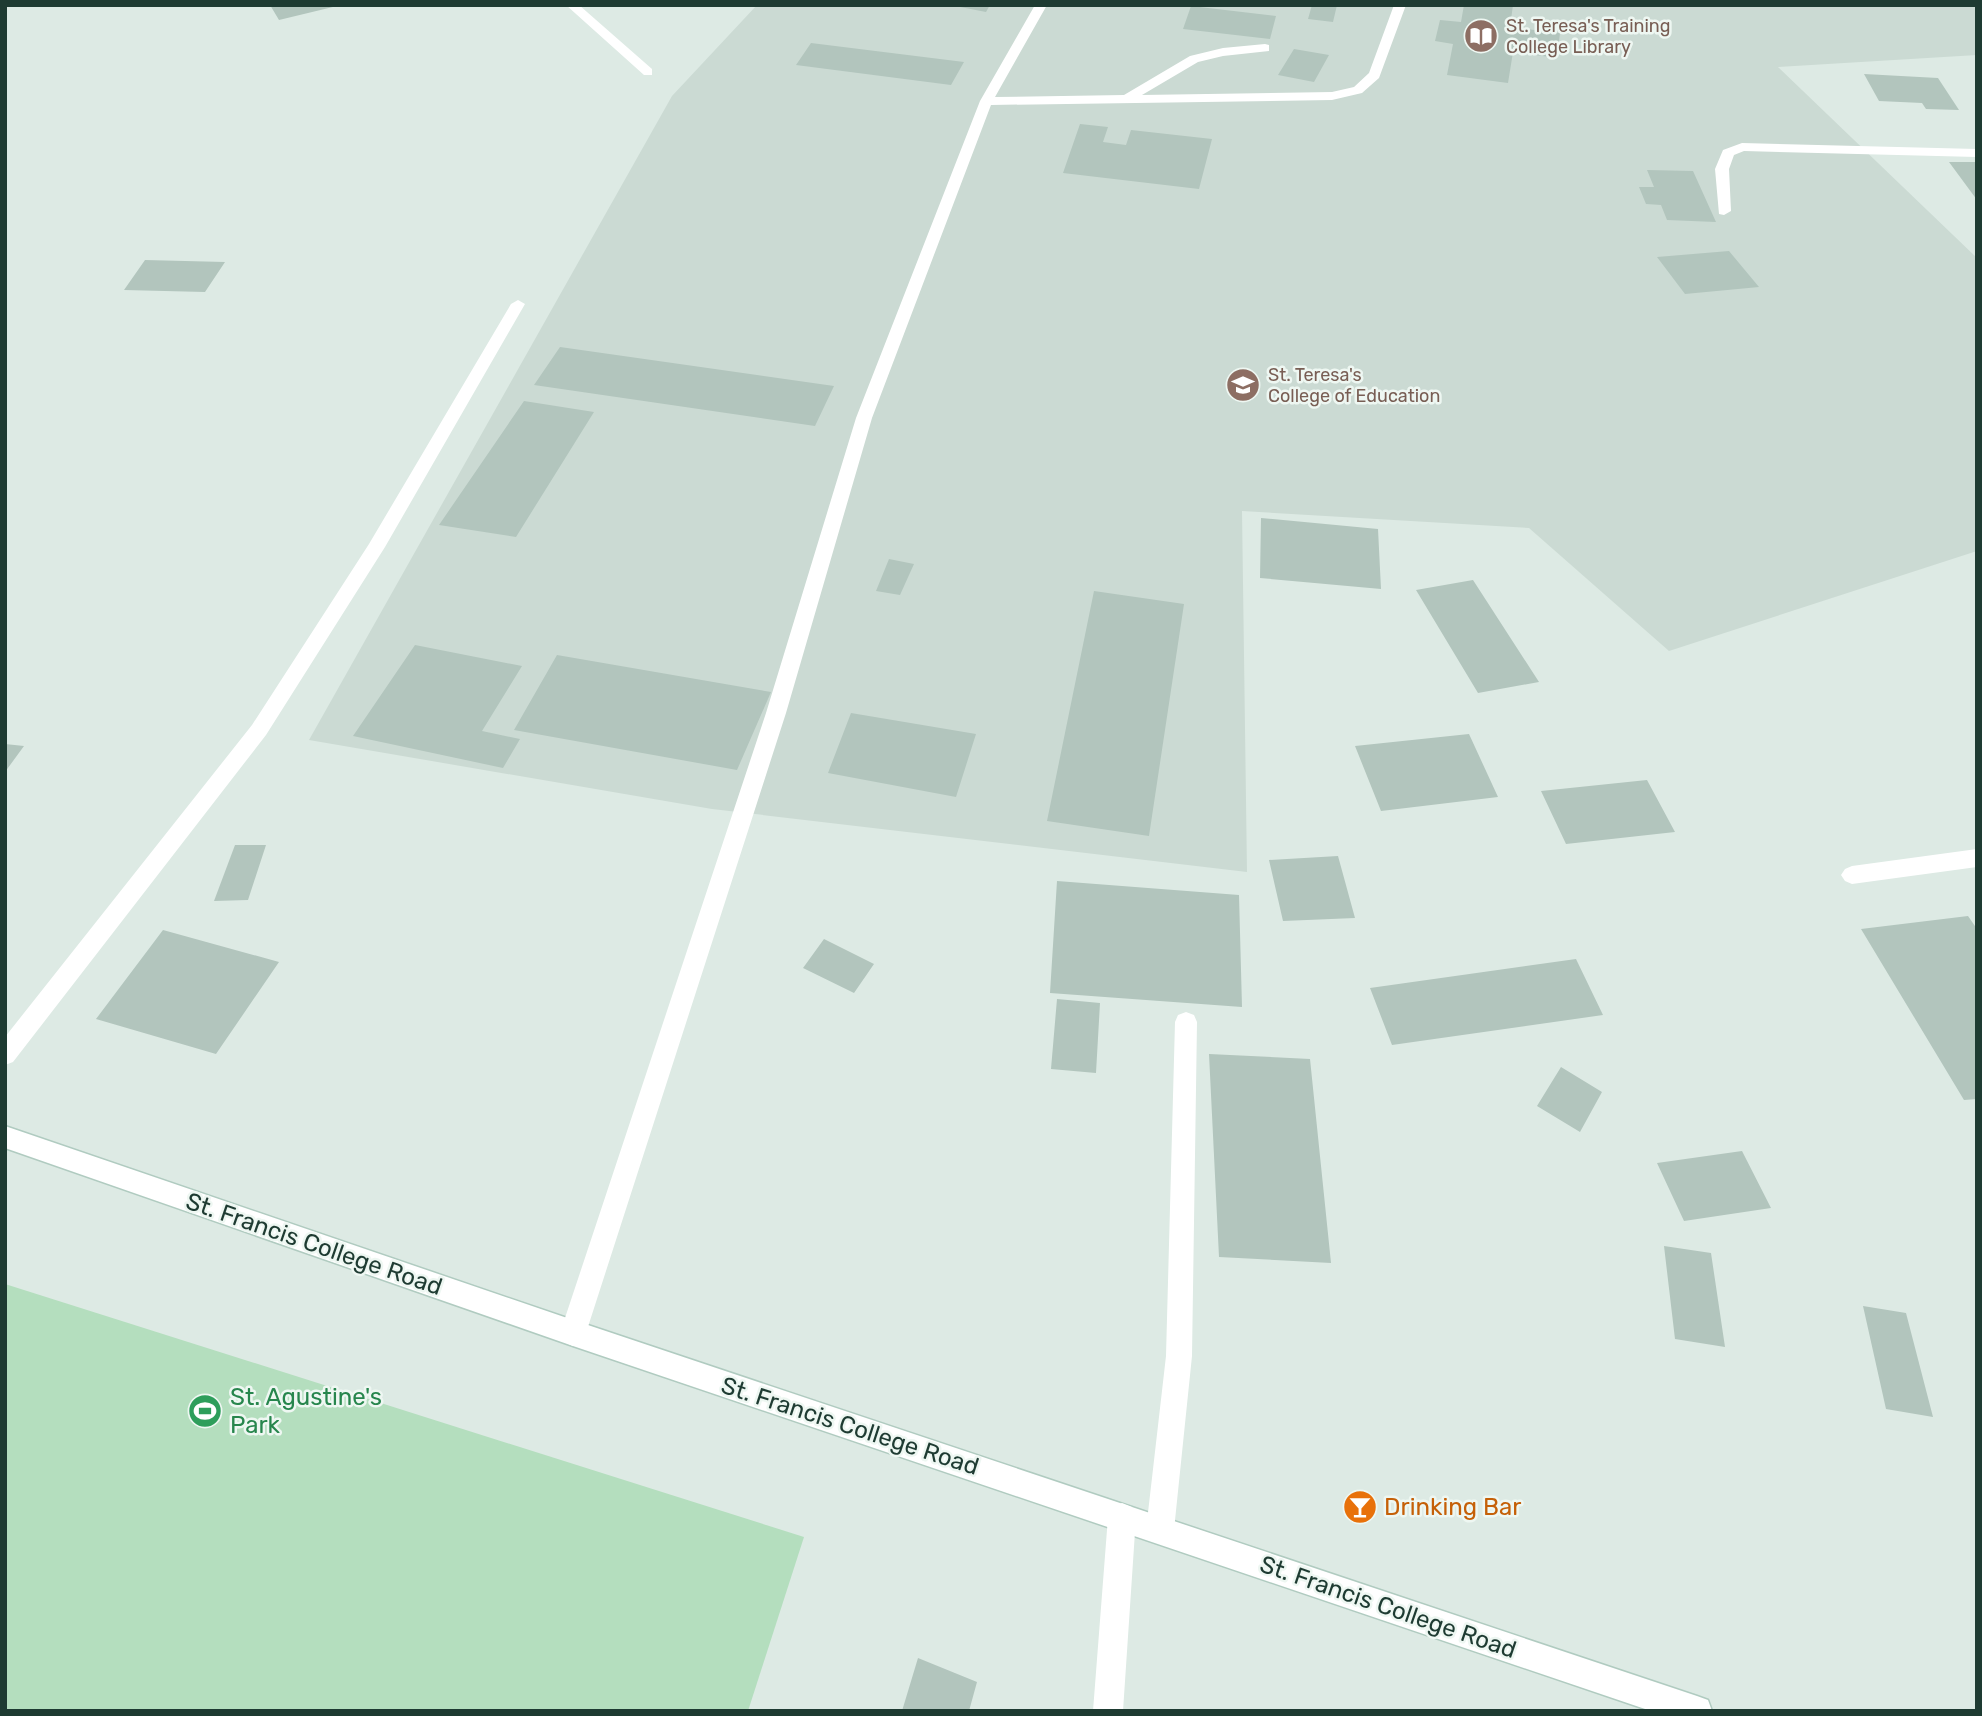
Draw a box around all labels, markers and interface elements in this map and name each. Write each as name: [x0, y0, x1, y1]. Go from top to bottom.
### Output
place label: St. Teresa's Training College Library: [1506, 15, 1670, 58]
library icon: St. Teresa's Training College Library: [1462, 17, 1500, 55]
place label: St. Teresa's College of Education: [1268, 364, 1440, 407]
school or university icon: St. Teresa's College of Education: [1224, 366, 1262, 404]
street label: St. Francis College Road: [182, 1187, 446, 1301]
street label: St. Francis College Road: [718, 1371, 982, 1481]
place label: St. Agustine's Park: [230, 1383, 382, 1439]
sports icon: St. Agustine's Park: [186, 1392, 224, 1430]
bar icon: Drinking Bar: [1341, 1488, 1379, 1526]
place label: Drinking Bar: [1384, 1493, 1521, 1521]
street label: St. Francis College Road: [1256, 1550, 1520, 1664]

